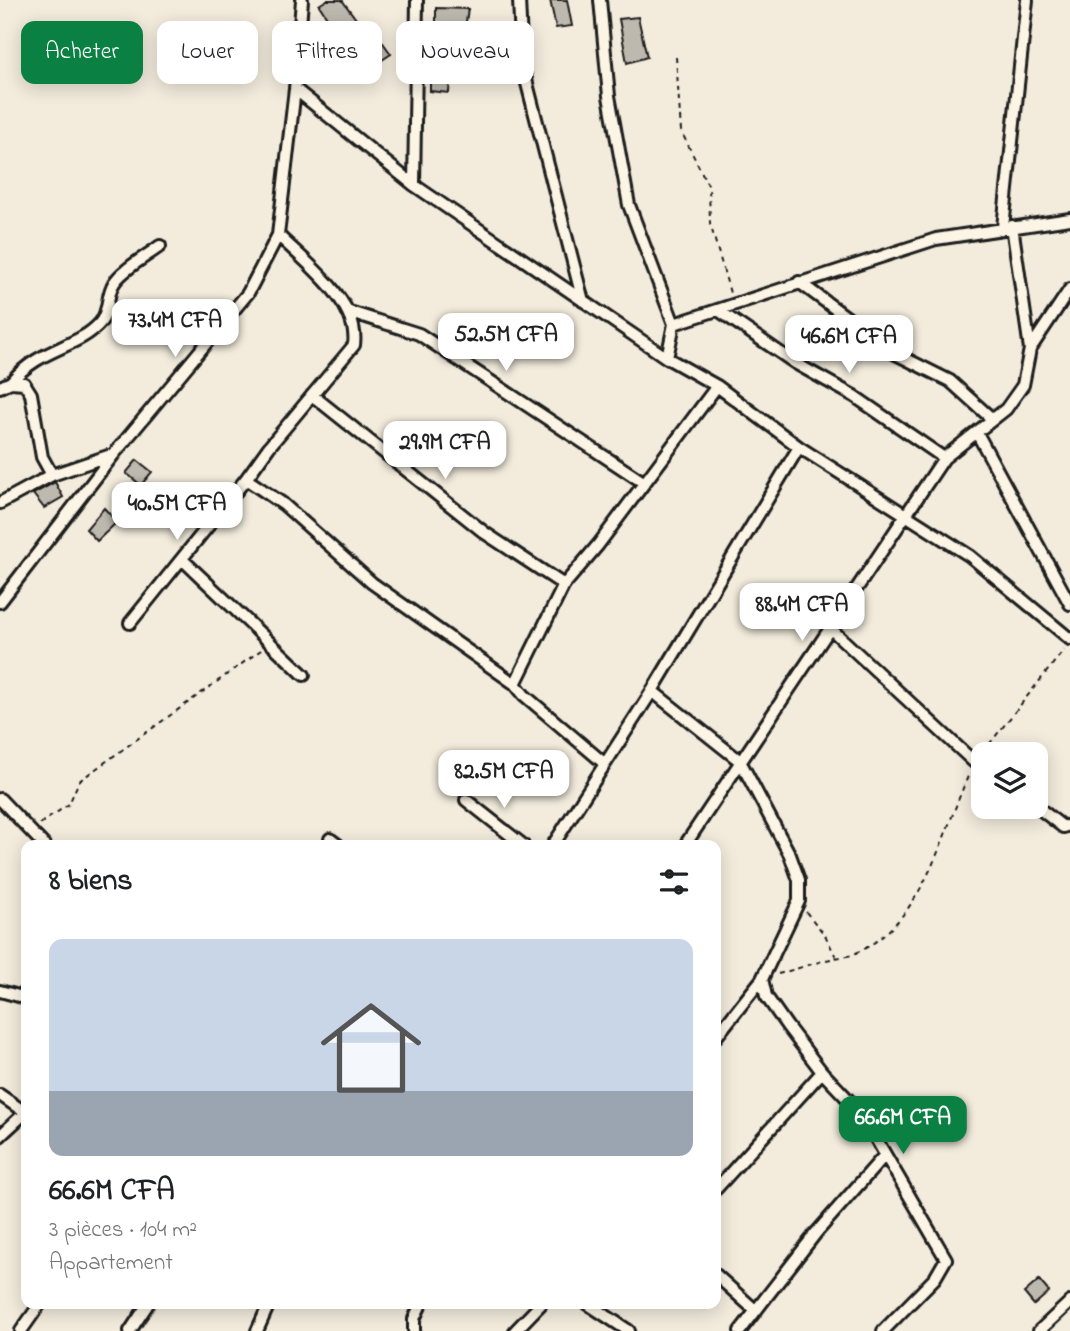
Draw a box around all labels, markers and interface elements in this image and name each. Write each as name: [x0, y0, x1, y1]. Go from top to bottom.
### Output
chip: Acheter: [21, 21, 143, 84]
chip: Louer: [157, 21, 258, 84]
chip: Filtres: [272, 21, 382, 84]
chip: Nouveau: [396, 21, 534, 84]
pin: 73.4M CFA: [95, 300, 255, 359]
text: 73.4M CFA: [128, 305, 222, 338]
pin: 52.5M CFA: [426, 314, 586, 373]
pin: 46.6M CFA: [769, 316, 929, 375]
text: 52.5M CFA: [454, 319, 558, 352]
text: 46.6M CFA: [801, 321, 897, 354]
pin: 29.9M CFA: [365, 421, 525, 481]
text: 29.9M CFA: [399, 427, 491, 460]
pin: 40.5M CFA: [97, 482, 257, 542]
text: 40.5M CFA: [128, 488, 226, 521]
pin: 88.4M CFA: [722, 584, 882, 643]
text: 88.4M CFA: [756, 589, 848, 622]
map controls: [971, 742, 1048, 819]
button: layers: [971, 742, 1048, 819]
pin: 82.5M CFA: [424, 750, 584, 810]
text: 82.5M CFA: [454, 756, 554, 789]
text: 8 biens: [49, 860, 133, 904]
icon: filters: [655, 863, 693, 901]
icon: home: [308, 985, 434, 1111]
pin: 66.6M CFA: [823, 1096, 983, 1156]
text: 66.6M CFA: [855, 1102, 951, 1135]
text: 66.6M CFA: [49, 1170, 175, 1214]
text: 3 pièces · 104 m²: [49, 1214, 197, 1247]
text: Appartement: [49, 1247, 173, 1280]

